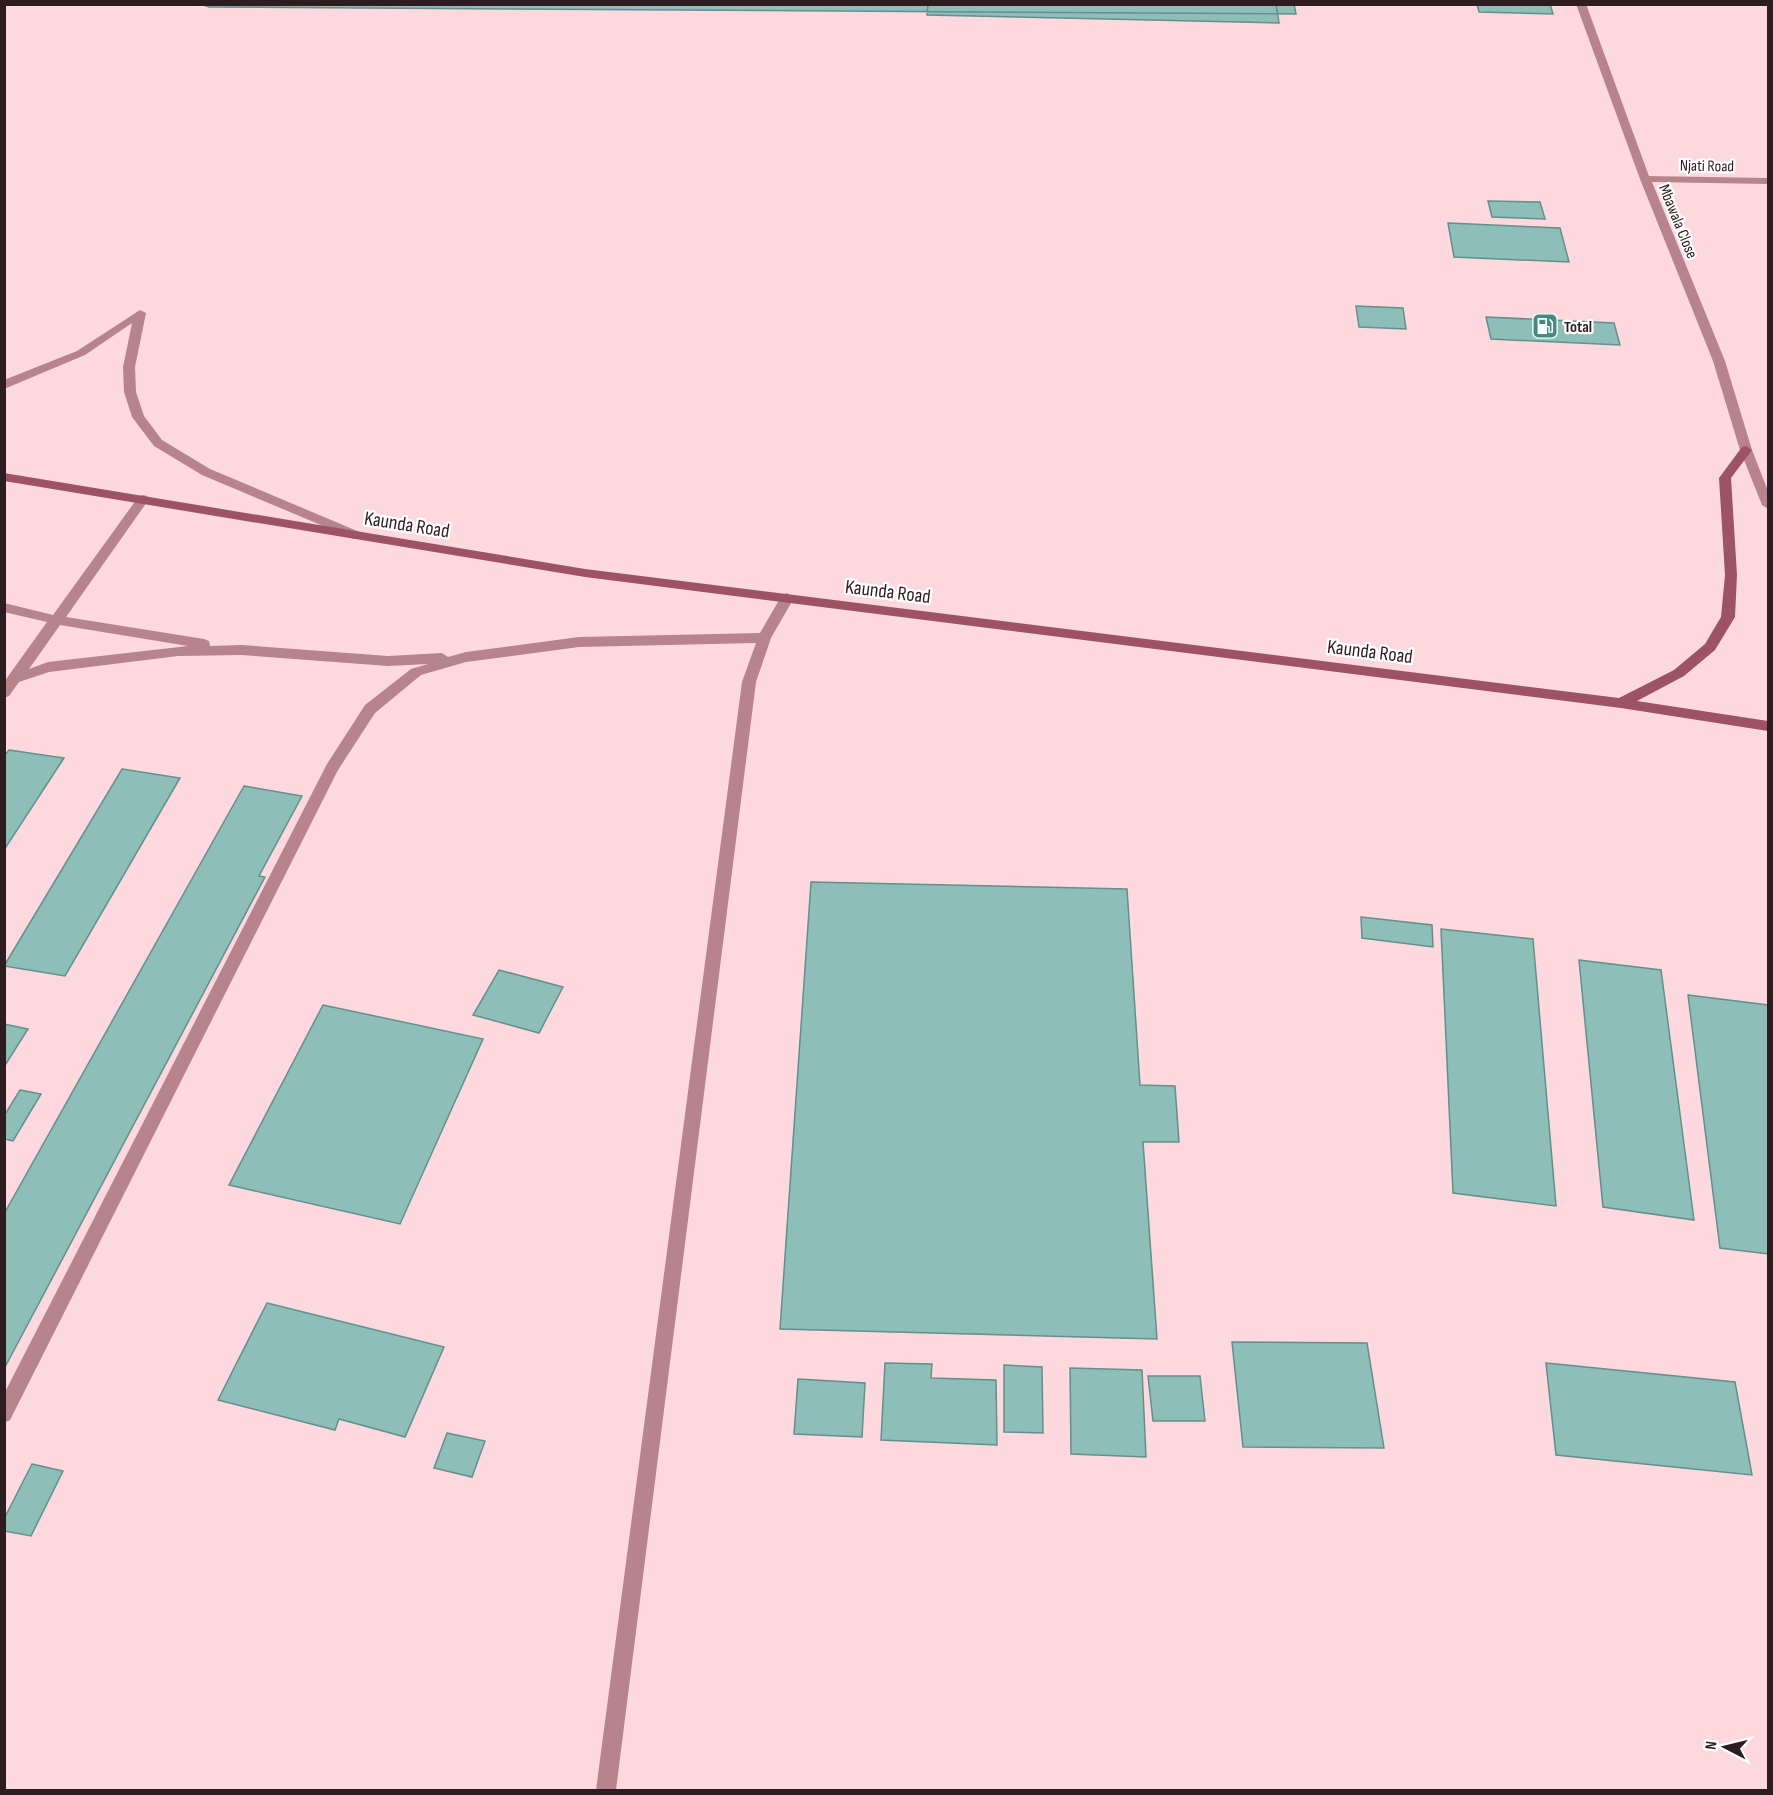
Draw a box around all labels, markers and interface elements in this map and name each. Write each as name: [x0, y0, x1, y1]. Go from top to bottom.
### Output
street label: Njati Road: [1680, 157, 1734, 176]
street label: Mbawala Close: [1654, 182, 1701, 261]
fuel station icon: Total: [1530, 311, 1560, 341]
place label: Total: [1564, 318, 1592, 337]
street label: Kaunda Road: [362, 506, 451, 544]
street label: Kaunda Road: [844, 575, 932, 609]
street label: Kaunda Road: [1326, 635, 1414, 669]
north arrow: [1695, 1717, 1755, 1777]
text: N: [1702, 1740, 1722, 1751]

